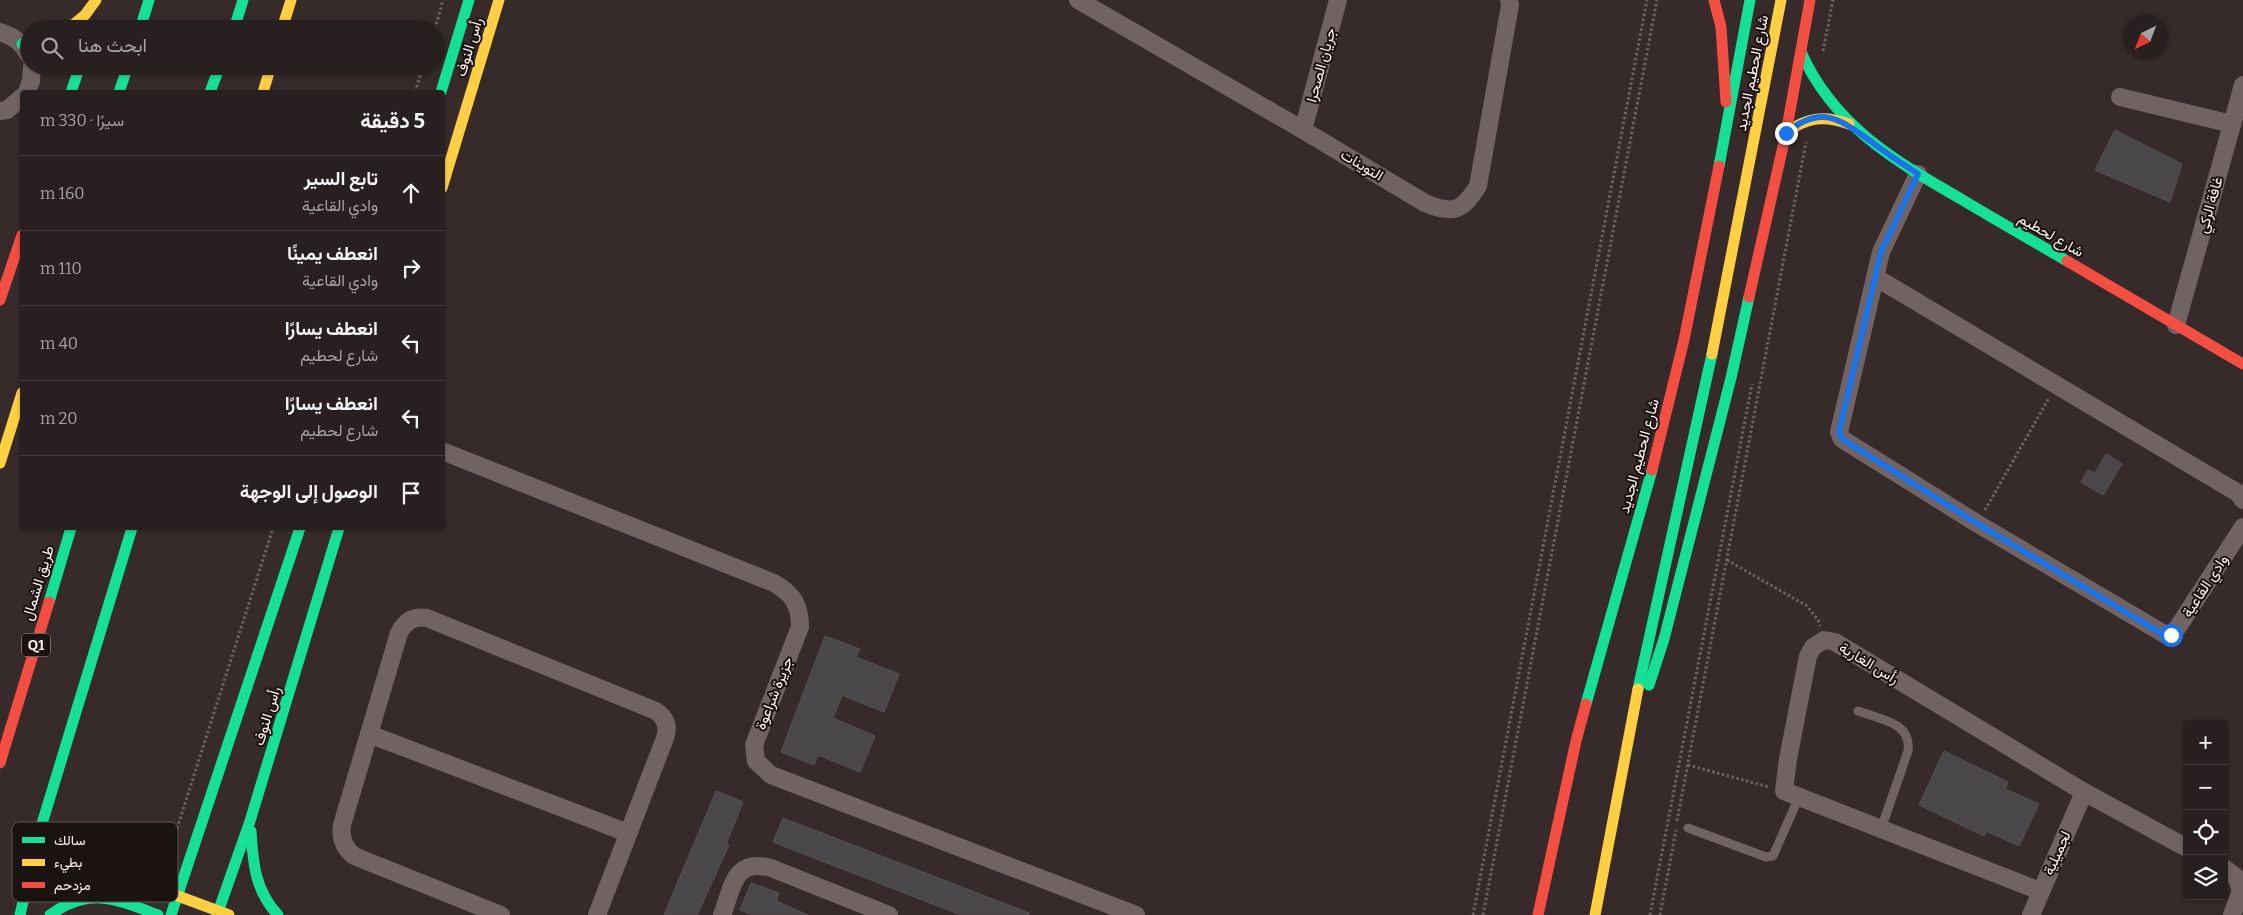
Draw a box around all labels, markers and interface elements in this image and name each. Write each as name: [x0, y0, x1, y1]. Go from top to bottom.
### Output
street label: شارع الحطيم الجديد: [1732, 13, 1774, 133]
street label: رأس النوف: [451, 15, 487, 79]
north arrow: [2123, 15, 2168, 60]
search box: [20, 20, 445, 75]
street label: جريان الصحرا: [1302, 26, 1340, 104]
icon: search: [38, 34, 66, 62]
text: ابحث هنا: [78, 34, 147, 57]
text: 5 دقيقة: [360, 108, 425, 134]
text: سيرًا · 330 m: [40, 111, 124, 130]
route end: [1775, 122, 1798, 145]
street label: التوينات: [1337, 145, 1387, 185]
text: تابع السير: [304, 167, 378, 190]
street label: غافة الركي: [2193, 174, 2231, 236]
icon: ahead: [397, 179, 425, 207]
text: 160 m: [40, 184, 85, 203]
text: وادي القاعية: [302, 196, 378, 215]
street label: شارع لحطيم: [2014, 209, 2087, 263]
text: انعطف يمينًا: [287, 242, 378, 265]
icon: right: [397, 254, 425, 282]
text: 110 m: [40, 259, 82, 278]
text: وادي القاعية: [302, 271, 378, 290]
text: انعطف يسارًا: [285, 317, 378, 340]
icon: left: [397, 329, 425, 357]
text: 40 m: [40, 334, 78, 353]
text: شارع لحطيم: [300, 346, 378, 365]
text: انعطف يسارًا: [285, 392, 378, 415]
street label: شارع الحطيم الجديد: [1615, 397, 1665, 516]
icon: left: [397, 404, 425, 432]
text: 20 m: [40, 409, 77, 428]
text: شارع لحطيم: [300, 421, 378, 440]
icon: arrive: [397, 479, 425, 507]
text: الوصول إلى الوجهة: [240, 480, 378, 503]
street label: طريق الشمال: [18, 543, 59, 623]
street label: وادي القاعية: [2178, 551, 2235, 623]
route start: [2160, 624, 2183, 647]
road number: Q1: [22, 634, 50, 656]
street label: رأس الغارية: [1835, 638, 1902, 689]
street label: جزيرة شراعوة: [751, 654, 797, 732]
street label: رأس النوف: [249, 684, 285, 748]
map controls: [2183, 720, 2228, 900]
button: +: [2183, 720, 2228, 765]
button: −: [2183, 765, 2228, 810]
button: locate: [2183, 810, 2228, 855]
legend: [12, 822, 178, 902]
street label: لجميلية: [2039, 828, 2075, 878]
text: سالك: [54, 832, 85, 849]
text: بطيء: [54, 854, 82, 874]
button: layers: [2183, 855, 2228, 900]
text: مزدحم: [54, 877, 91, 894]

